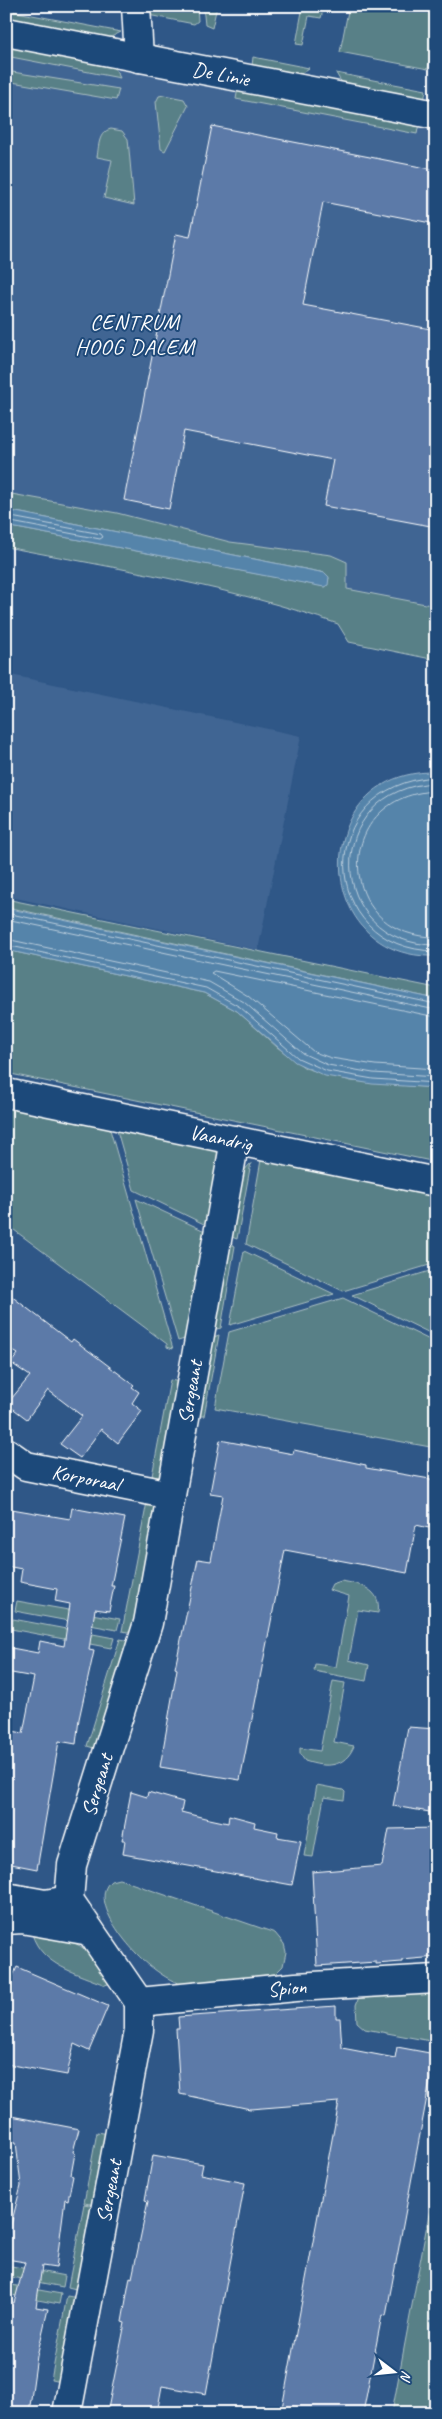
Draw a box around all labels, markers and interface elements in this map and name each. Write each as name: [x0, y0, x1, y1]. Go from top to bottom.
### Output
street label: De Linie: [190, 56, 254, 93]
district label: CENTRUM HOOG DALEM: [75, 308, 196, 361]
street label: Vaandrig: [187, 1119, 256, 1158]
street label: Sergeant: [172, 1356, 209, 1426]
street label: Korporaal: [50, 1459, 126, 1498]
street label: Sergeant: [75, 1749, 119, 1819]
street label: Spion: [266, 1973, 308, 2003]
street label: Sergeant: [90, 2155, 128, 2225]
north arrow: [370, 2346, 420, 2396]
text: N: [396, 2369, 415, 2384]

